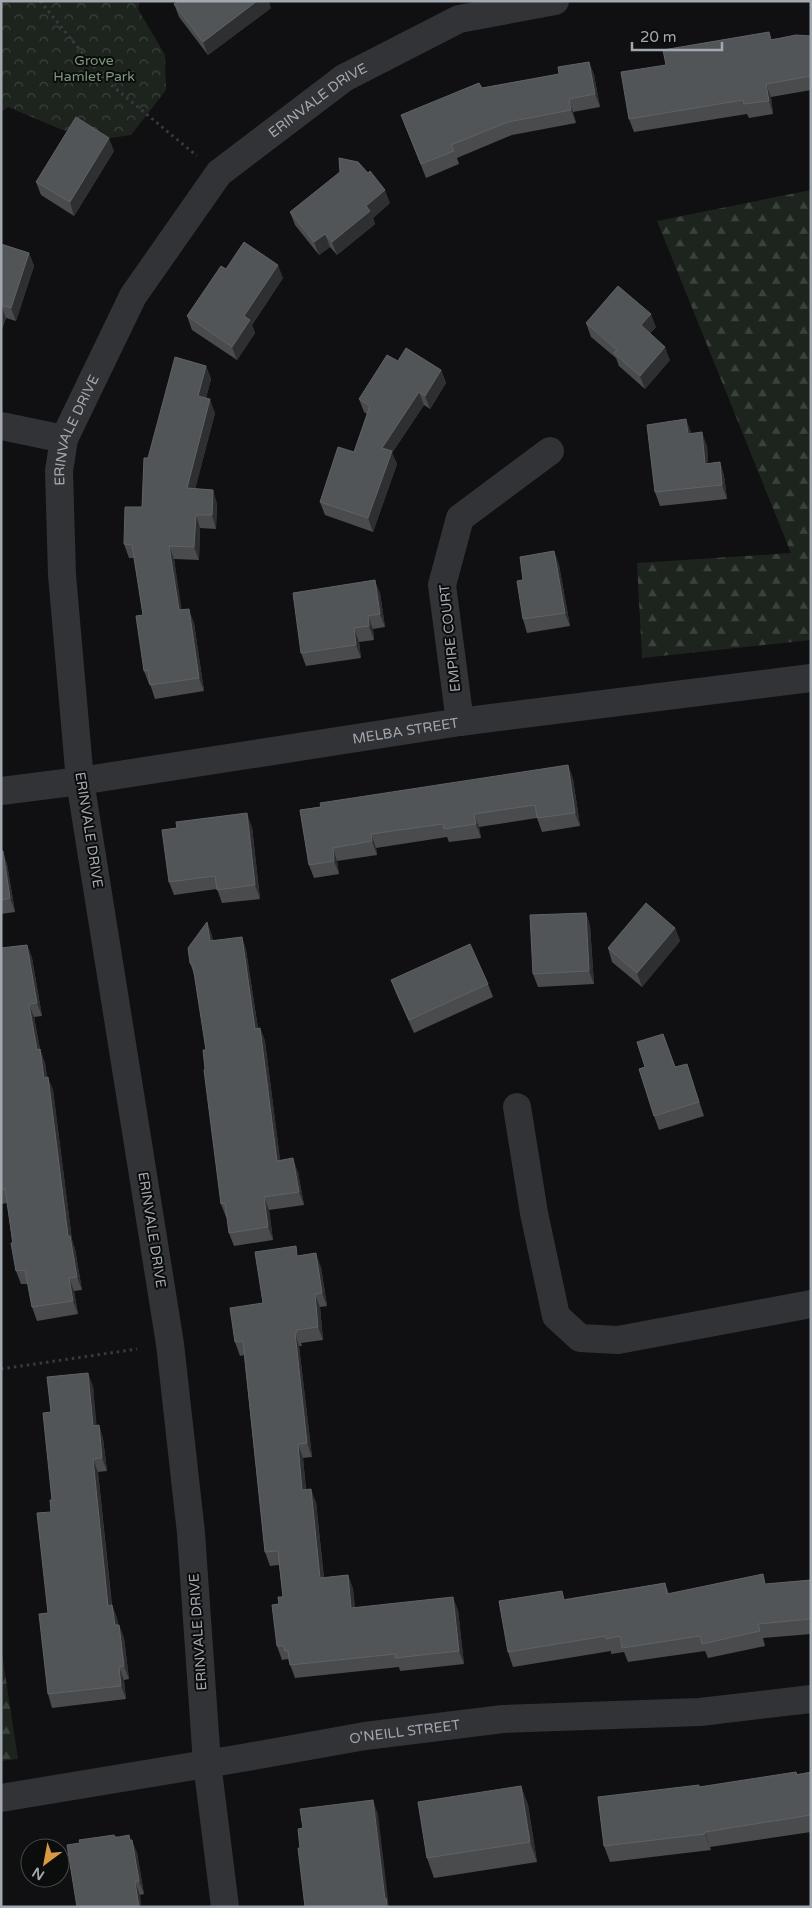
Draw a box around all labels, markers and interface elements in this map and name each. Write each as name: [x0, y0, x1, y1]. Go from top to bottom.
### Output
scale bar: [632, 20, 722, 52]
text: 20 m: [640, 28, 677, 46]
park label: Grove Hamlet Park: [53, 52, 135, 85]
street label: ERINVALE DRIVE: [265, 59, 370, 141]
street label: ERINVALE DRIVE: [50, 372, 102, 486]
street label: EMPIRE COURT: [436, 583, 464, 693]
street label: MELBA STREET: [351, 714, 460, 747]
street label: ERINVALE DRIVE: [71, 771, 107, 889]
street label: ERINVALE DRIVE: [134, 1171, 170, 1289]
street label: ERINVALE DRIVE: [185, 1573, 211, 1691]
street label: O'NEILL STREET: [348, 1716, 461, 1747]
north arrow: [20, 1838, 70, 1888]
text: N: [29, 1863, 48, 1884]

